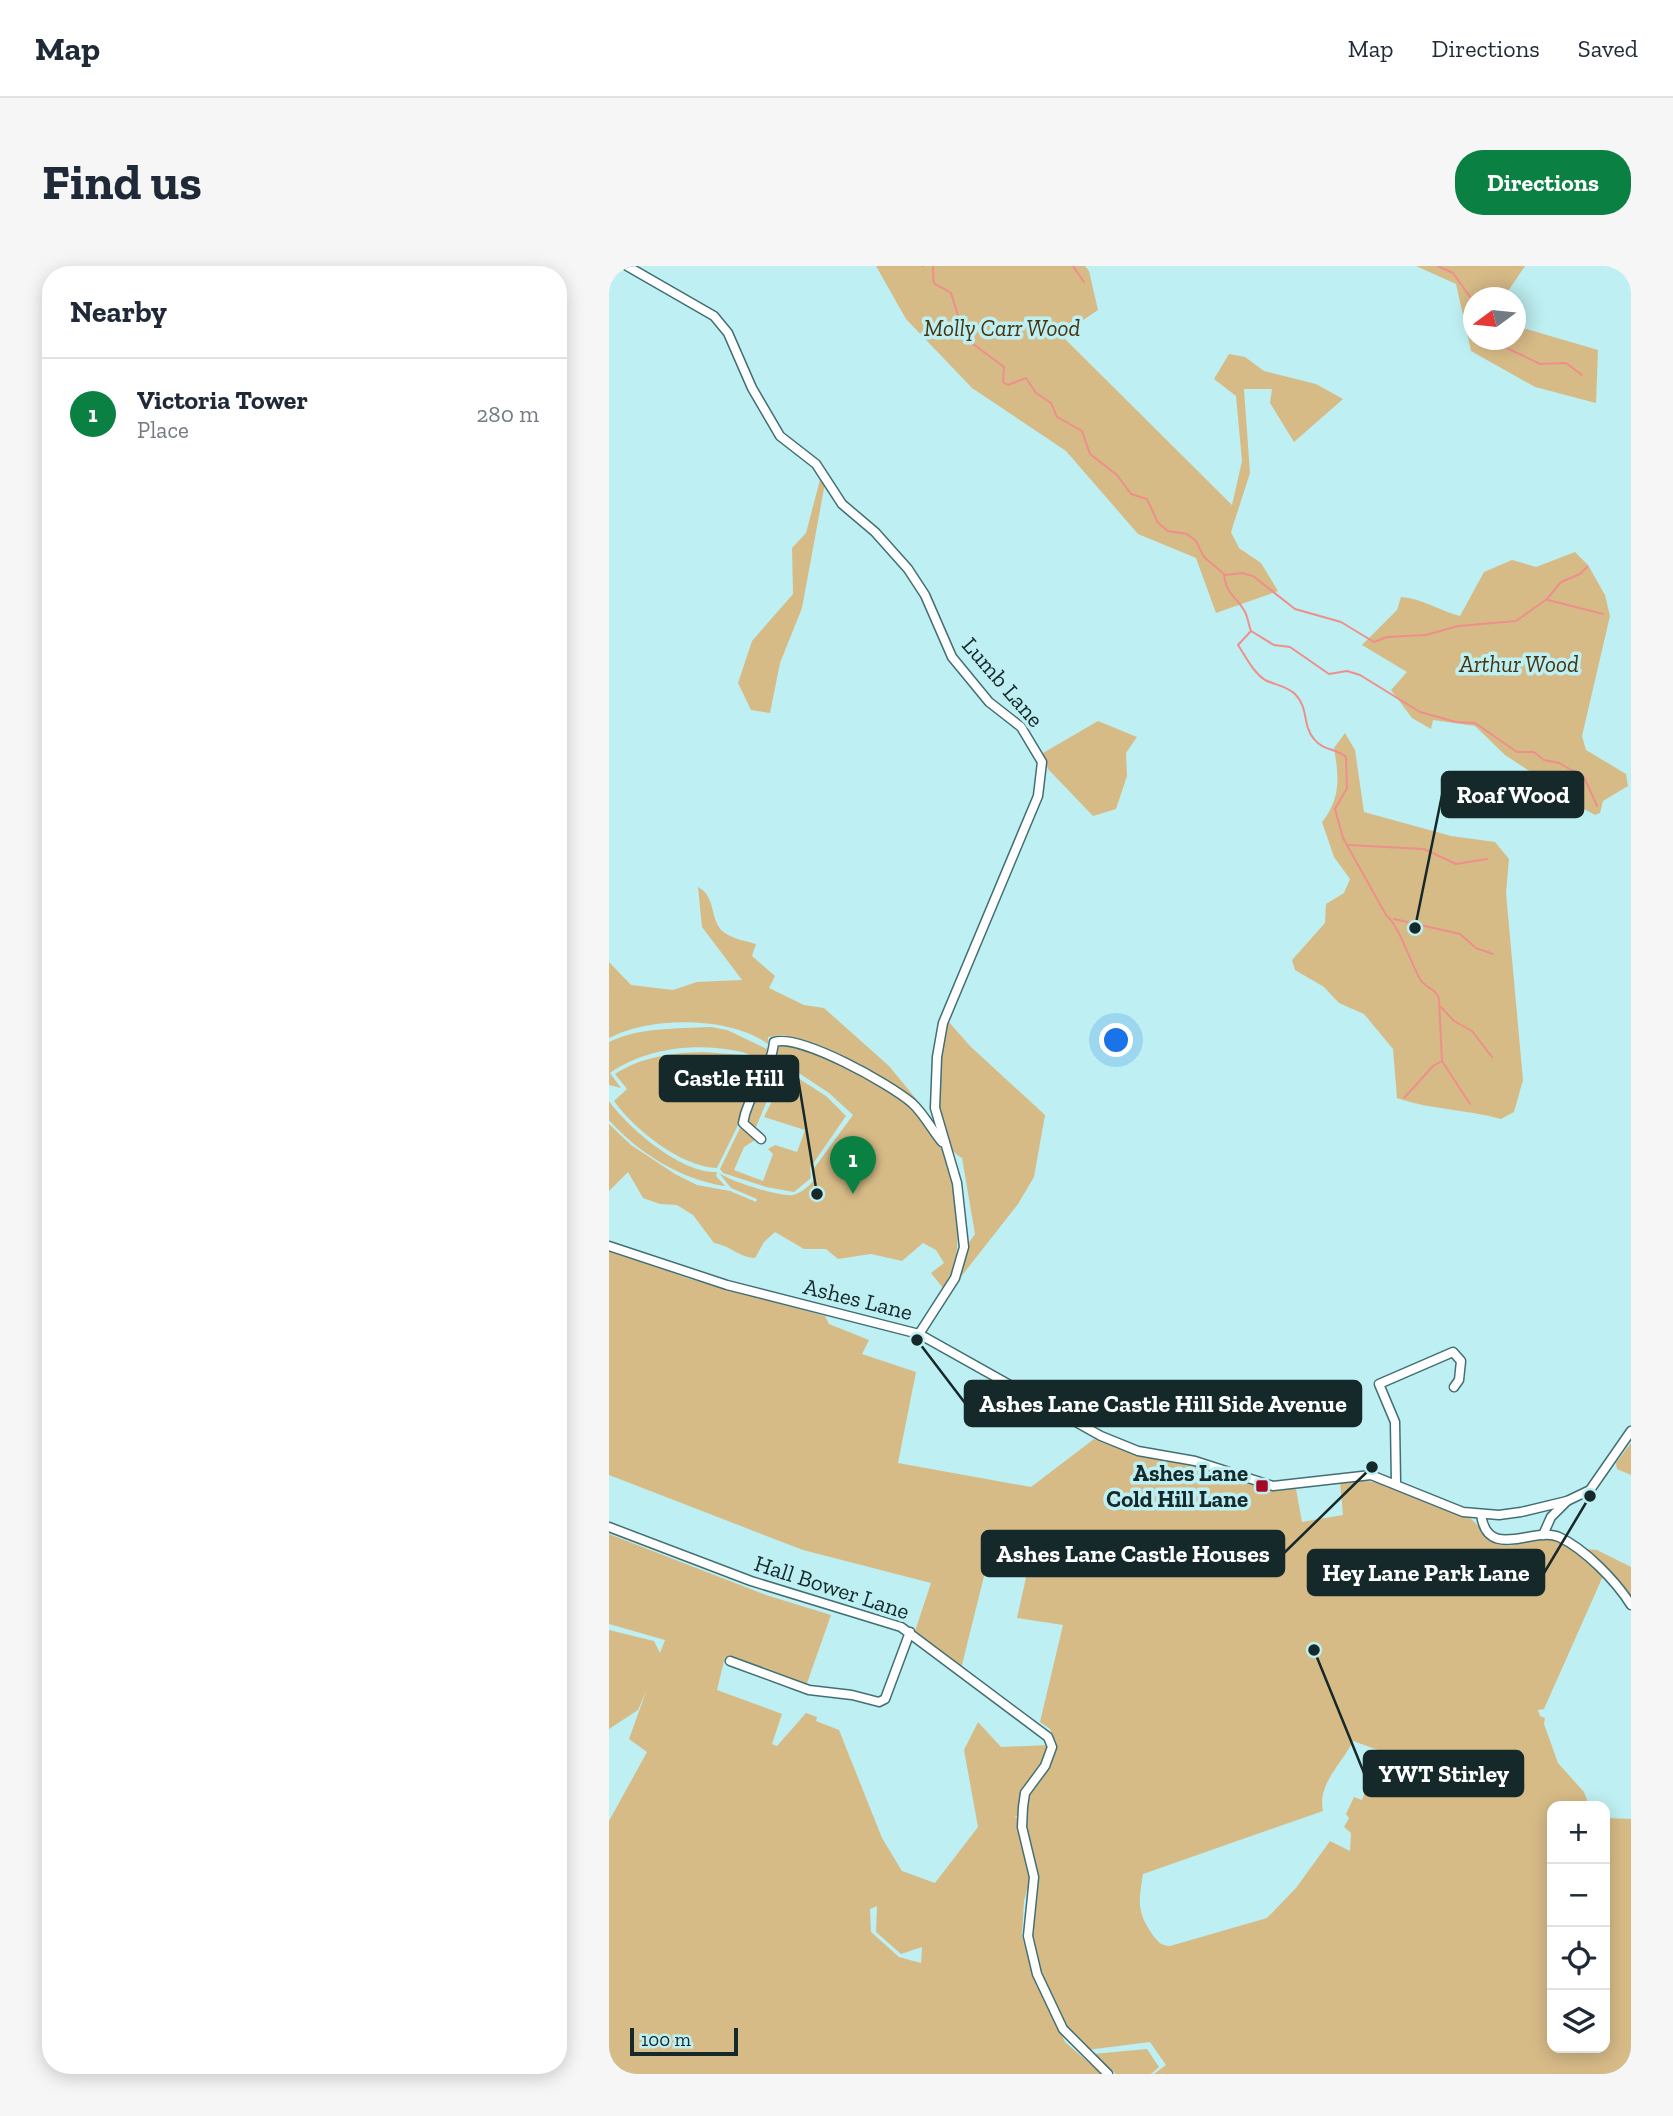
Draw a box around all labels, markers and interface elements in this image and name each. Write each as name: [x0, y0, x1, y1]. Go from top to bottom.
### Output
text: Map: [35, 29, 100, 68]
text: Map: [1348, 34, 1394, 63]
text: Directions: [1432, 34, 1540, 63]
text: Saved: [1578, 34, 1638, 63]
button: Directions: [1455, 150, 1631, 215]
text: Find us: [42, 153, 202, 212]
north arrow: [1463, 287, 1526, 350]
text: Nearby: [70, 294, 167, 330]
park label: Molly Carr Wood: [924, 314, 1080, 342]
text: Victoria Tower: [137, 384, 308, 416]
text: 1: [88, 400, 98, 428]
text: 280 m: [476, 400, 539, 428]
text: Place: [137, 416, 189, 444]
street label: Lumb Lane: [956, 631, 1050, 733]
park label: Arthur Wood: [1458, 650, 1579, 678]
callout: Roaf Wood: [1442, 772, 1583, 817]
text: Roaf Wood: [1456, 780, 1570, 809]
your location: [1099, 1023, 1133, 1057]
callout: Castle Hill: [660, 1056, 798, 1101]
text: Castle Hill: [674, 1063, 784, 1092]
pin: 1: [830, 1136, 876, 1194]
street label: Ashes Lane: [800, 1272, 916, 1326]
callout: Ashes Lane Castle Hill Side Avenue: [965, 1381, 1361, 1426]
text: Ashes Lane Castle Hill Side Avenue: [979, 1389, 1347, 1418]
place label: Ashes Lane Cold Hill Lane: [1106, 1459, 1248, 1513]
marker: Ashes Lane Cold Hill Lane: [1254, 1478, 1270, 1494]
callout: Ashes Lane Castle Houses: [982, 1531, 1284, 1576]
text: Ashes Lane Castle Houses: [996, 1539, 1270, 1568]
street label: Hall Bower Lane: [751, 1549, 913, 1625]
callout: Hey Lane Park Lane: [1308, 1550, 1544, 1595]
text: Hey Lane Park Lane: [1322, 1558, 1530, 1587]
callout: YWT Stirley: [1364, 1751, 1523, 1796]
text: YWT Stirley: [1379, 1759, 1510, 1788]
map controls: [1547, 1801, 1610, 2053]
button: +: [1547, 1801, 1610, 1864]
button: −: [1547, 1864, 1610, 1927]
button: locate: [1547, 1927, 1610, 1990]
button: layers: [1547, 1990, 1610, 2053]
scale bar: [630, 2025, 739, 2057]
text: 100 m: [641, 2028, 691, 2051]

